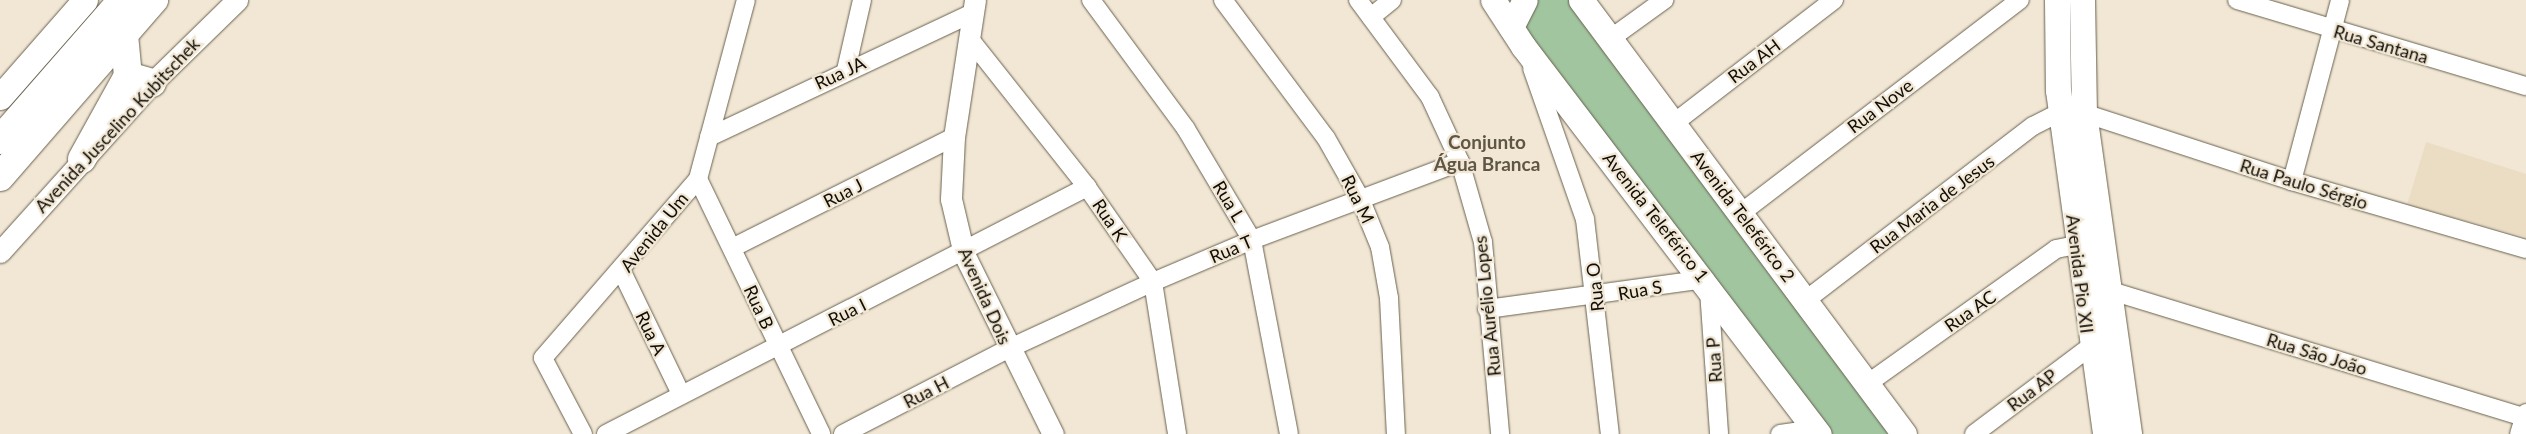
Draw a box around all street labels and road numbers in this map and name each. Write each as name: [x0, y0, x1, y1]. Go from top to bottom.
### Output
street label: Rua Santana: [2331, 20, 2431, 68]
street label: Avenida Juscelino Kubitschek: [30, 33, 204, 217]
street label: Rua AH: [1723, 34, 1785, 88]
street label: Rua JA: [811, 52, 869, 94]
street label: Rua Nove: [1843, 74, 1917, 138]
street label: Avenida Teleférico 2: [1686, 146, 1800, 286]
street label: Avenida Teleférico 1: [1598, 147, 1714, 287]
street label: Rua Maria de Jesus: [1865, 150, 1999, 258]
street label: Rua Paulo Sérgio: [2237, 154, 2371, 214]
street label: Rua M: [1337, 171, 1379, 227]
street label: Rua J: [819, 174, 867, 212]
street label: Rua L: [1208, 177, 1250, 225]
street label: Avenida Um: [615, 188, 693, 276]
street label: Rua K: [1088, 195, 1132, 245]
street label: Avenida Pio XII: [2062, 213, 2098, 335]
street label: Rua T: [1206, 230, 1256, 268]
street label: Rua Aurélio Lopes: [1469, 234, 1505, 378]
street label: Avenida Dois: [954, 244, 1016, 348]
street label: Rua O: [1582, 262, 1608, 312]
street label: Rua S: [1616, 276, 1664, 304]
street label: Rua B: [739, 282, 779, 332]
street label: Rua AC: [1940, 285, 2000, 337]
street label: Rua I: [824, 294, 870, 330]
street label: Rua A: [631, 307, 671, 359]
street label: Rua São João: [2264, 328, 2370, 380]
street label: Rua P: [1702, 337, 1726, 383]
street label: Rua AP: [2003, 364, 2061, 416]
street label: Rua H: [900, 371, 952, 413]

